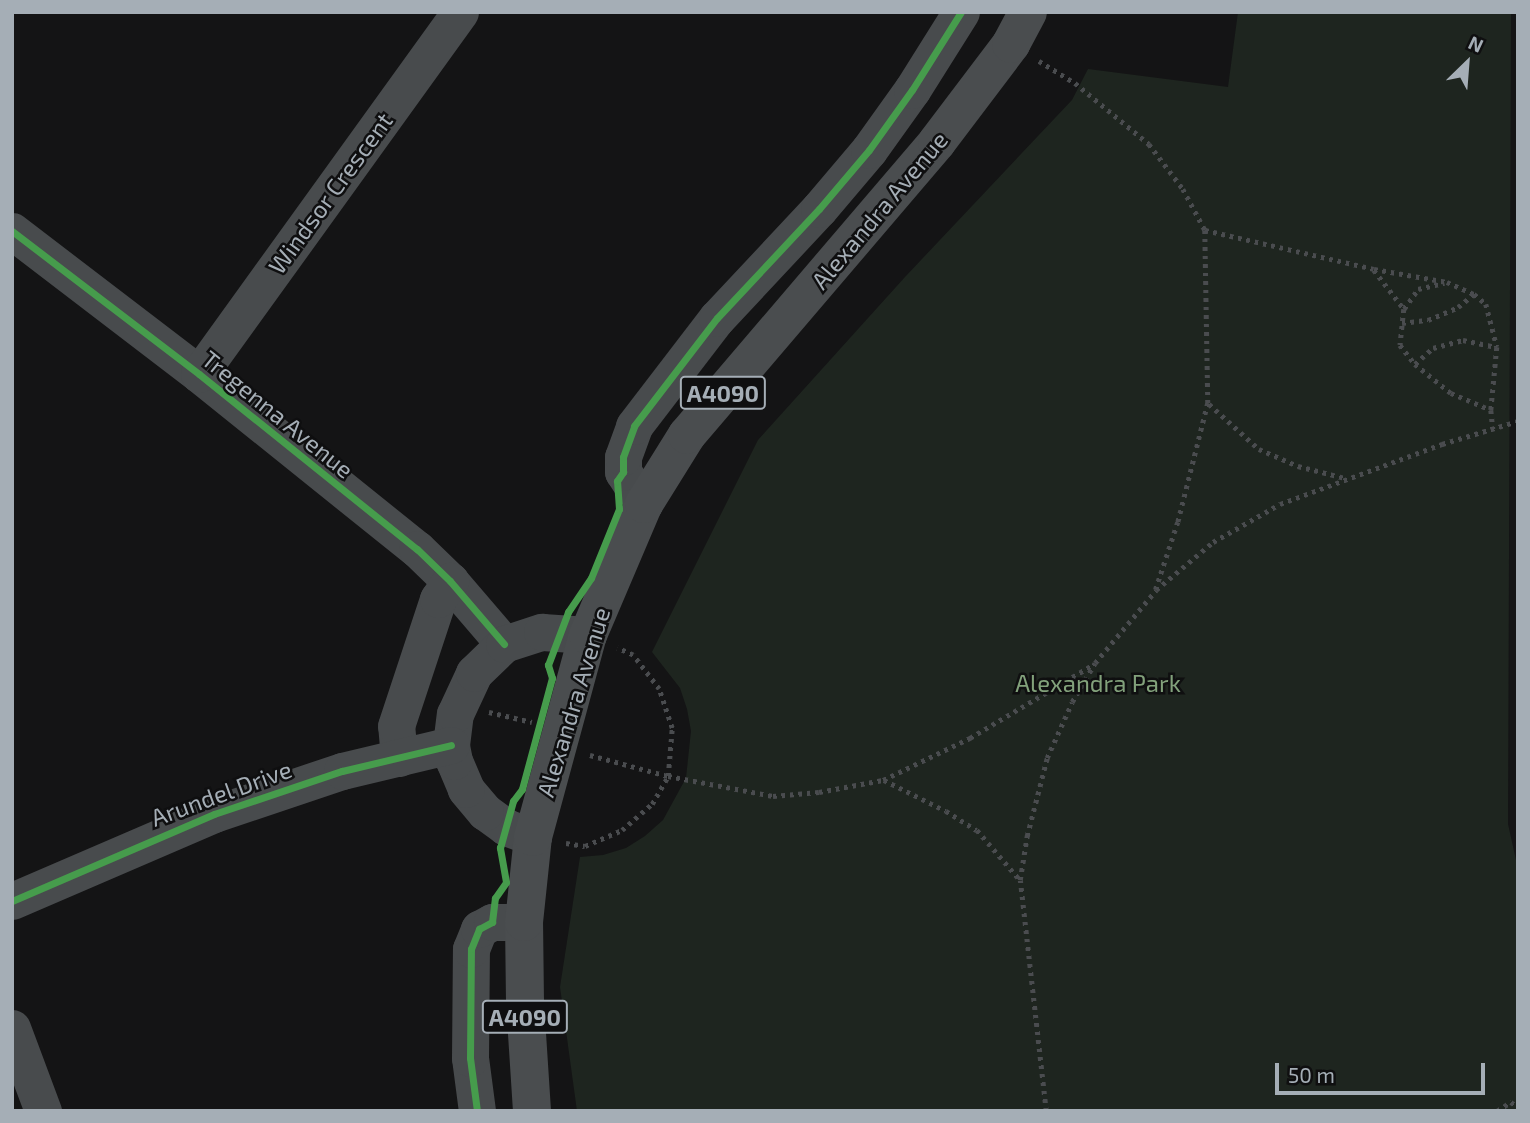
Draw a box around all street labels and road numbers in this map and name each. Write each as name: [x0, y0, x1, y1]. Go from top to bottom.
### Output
street label: Windsor Crescent: [262, 107, 398, 279]
street label: Alexandra Avenue: [805, 125, 953, 295]
street label: Tregenna Avenue: [196, 344, 360, 484]
road number: A4090: [679, 374, 767, 412]
street label: Alexandra Avenue: [530, 604, 616, 800]
street label: Arundel Drive: [146, 754, 296, 832]
road number: A4090: [481, 998, 569, 1036]

